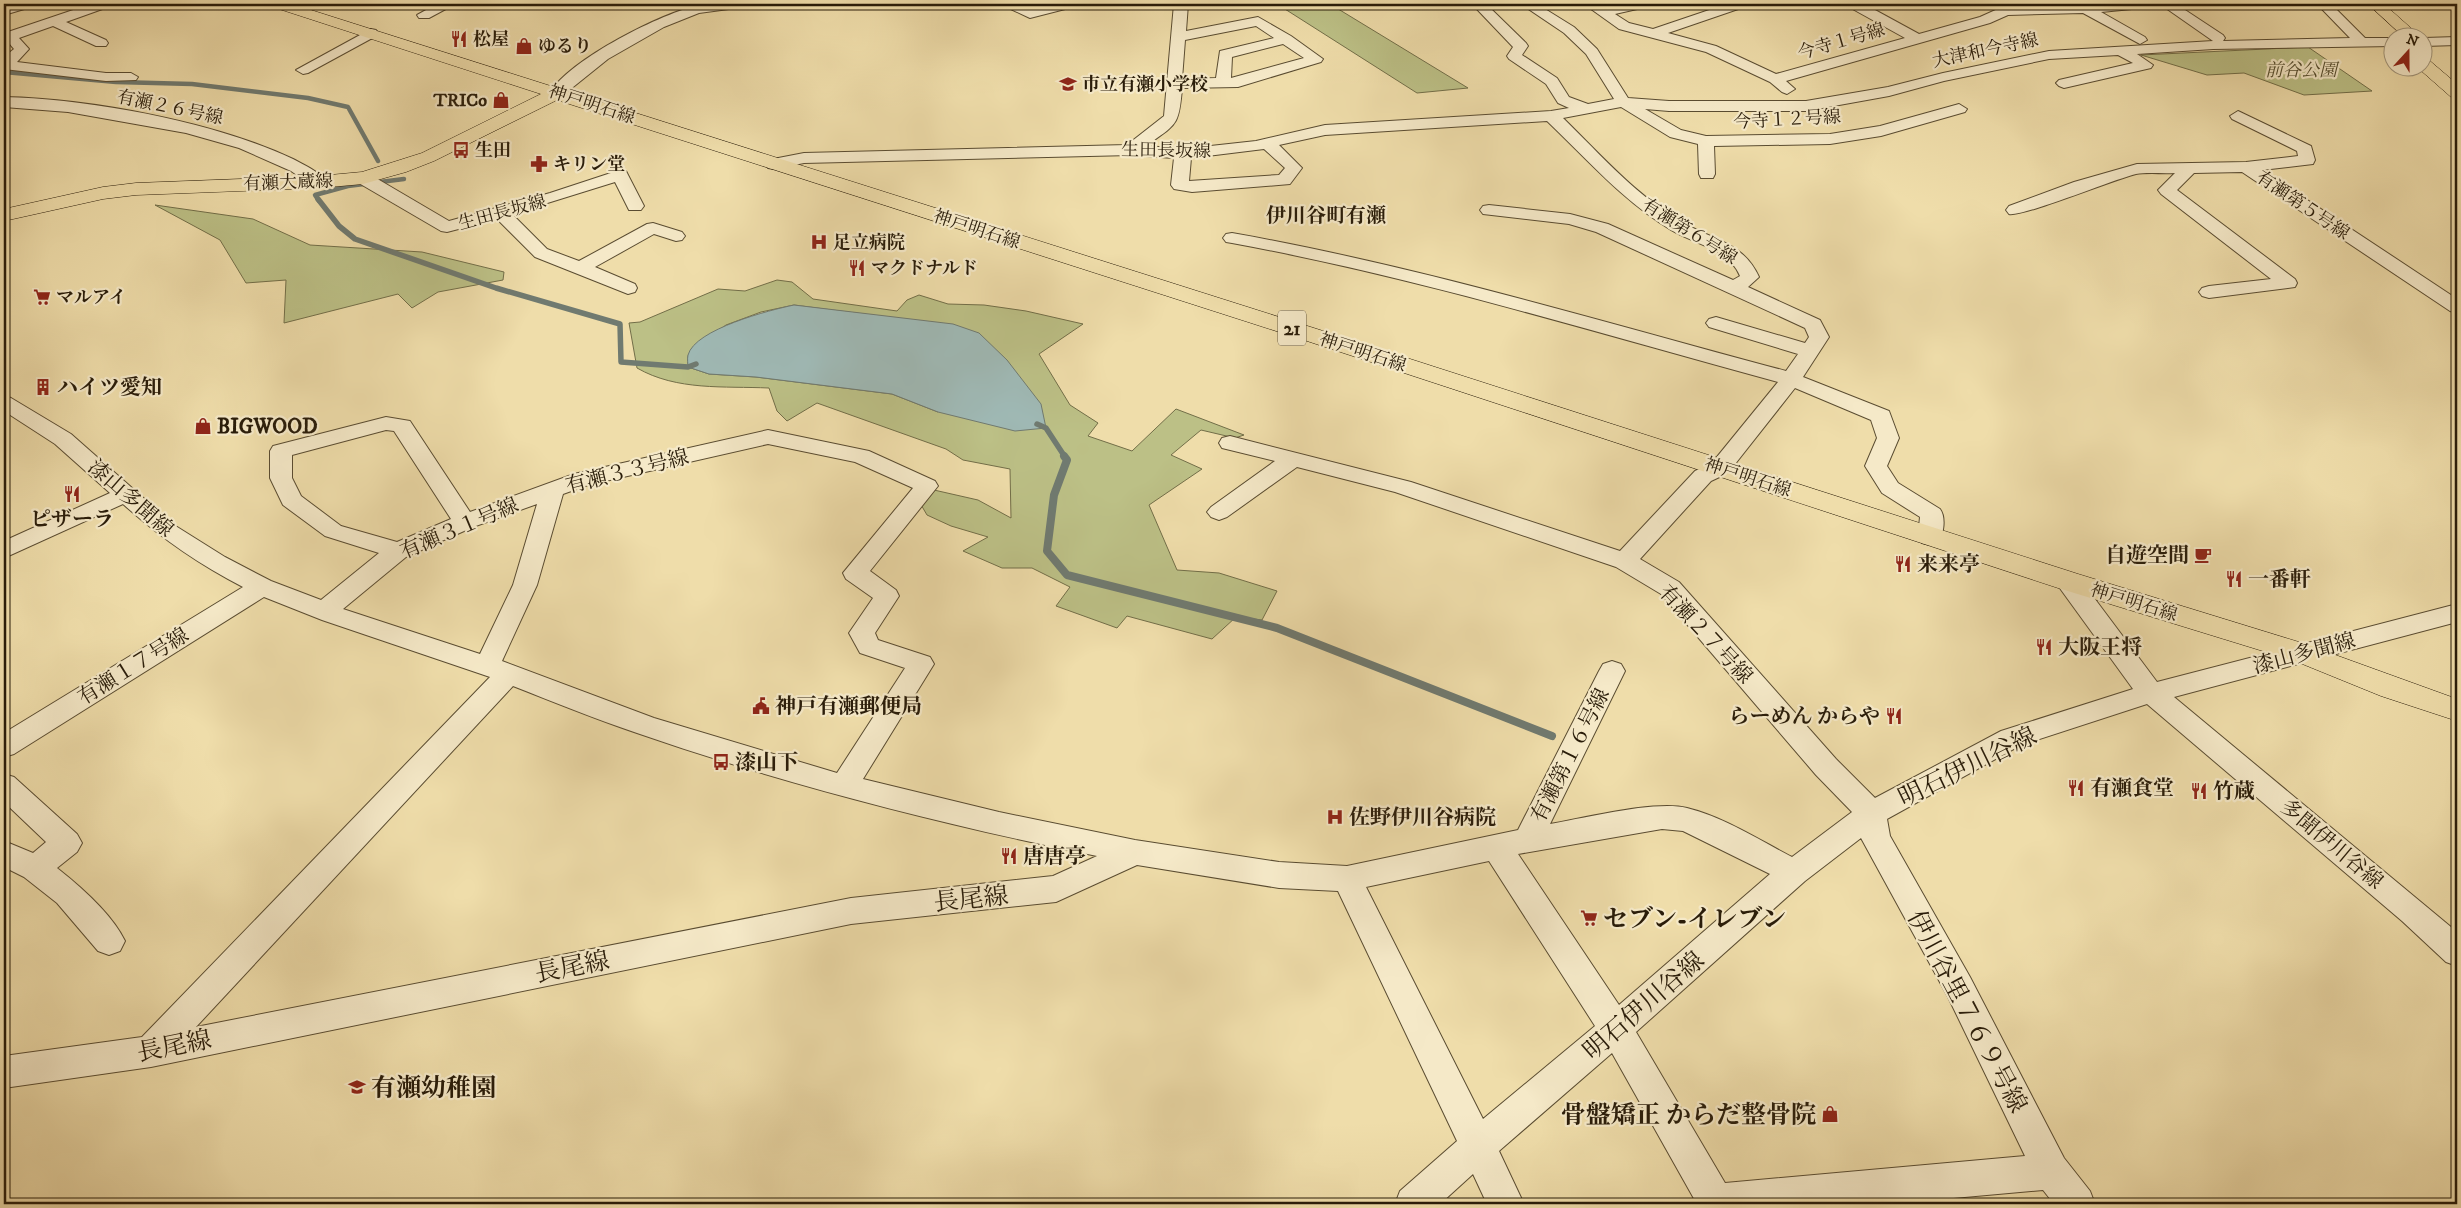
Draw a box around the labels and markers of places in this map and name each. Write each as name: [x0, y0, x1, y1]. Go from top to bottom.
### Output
restaurant icon: 松屋: [449, 29, 469, 49]
place label: 松屋: [473, 29, 509, 51]
shop icon: ゆるり: [514, 36, 534, 56]
place label: ゆるり: [538, 36, 592, 58]
school or university icon: 市立有瀬小学校: [1058, 74, 1078, 94]
place label: 市立有瀬小学校: [1082, 74, 1208, 96]
place label: TRICo: [432, 90, 487, 112]
shop icon: TRICo: [491, 90, 511, 110]
bus stop icon: 生田: [451, 140, 471, 160]
place label: 生田: [475, 140, 511, 162]
pharmacy icon: キリン堂: [529, 154, 549, 174]
place label: キリン堂: [553, 154, 625, 176]
hospital icon: 足立病院: [809, 232, 829, 252]
place label: 足立病院: [833, 232, 905, 254]
restaurant icon: マクドナルド: [847, 258, 867, 278]
place label: マクドナルド: [871, 258, 978, 280]
supermarket icon: マルアイ: [32, 287, 52, 307]
place label: マルアイ: [56, 287, 126, 309]
place label: ハイツ愛知: [57, 375, 162, 401]
building icon: ハイツ愛知: [33, 377, 53, 397]
place label: BIGWOOD: [217, 414, 318, 440]
shop icon: BIGWOOD: [193, 416, 213, 436]
restaurant icon: ピザーラ: [62, 484, 82, 504]
place label: ピザーラ: [30, 507, 114, 533]
place label: 自遊空間: [2105, 543, 2189, 569]
cafe icon: 自遊空間: [2193, 545, 2213, 565]
place label: 来来亭: [1917, 552, 1980, 578]
restaurant icon: 来来亭: [1893, 554, 1913, 574]
place label: 一番軒: [2248, 567, 2311, 593]
restaurant icon: 一番軒: [2224, 569, 2244, 589]
place label: 大阪王将: [2058, 635, 2142, 661]
restaurant icon: 大阪王将: [2034, 637, 2054, 657]
place label: 神戸有瀬郵便局: [775, 694, 922, 720]
public building icon: 神戸有瀬郵便局: [751, 696, 771, 716]
place label: らーめん からや: [1728, 704, 1880, 730]
restaurant icon: らーめん からや: [1884, 706, 1904, 726]
place label: 漆山下: [735, 750, 798, 776]
bus stop icon: 漆山下: [711, 752, 731, 772]
place label: 有瀬食堂: [2090, 776, 2174, 802]
restaurant icon: 有瀬食堂: [2066, 778, 2086, 798]
place label: 竹蔵: [2213, 779, 2255, 805]
restaurant icon: 竹蔵: [2189, 781, 2209, 801]
place label: 佐野伊川谷病院: [1349, 805, 1496, 831]
hospital icon: 佐野伊川谷病院: [1325, 807, 1345, 827]
place label: 唐唐亭: [1023, 844, 1086, 870]
restaurant icon: 唐唐亭: [999, 846, 1019, 866]
place label: セブン-イレブン: [1603, 904, 1786, 935]
supermarket icon: セブン-イレブン: [1579, 908, 1599, 928]
place label: 有瀬幼稚園: [371, 1073, 496, 1104]
school or university icon: 有瀬幼稚園: [347, 1077, 367, 1097]
place label: 骨盤矯正 からだ整骨院: [1561, 1100, 1816, 1131]
shop icon: 骨盤矯正 からだ整骨院: [1820, 1104, 1840, 1124]

